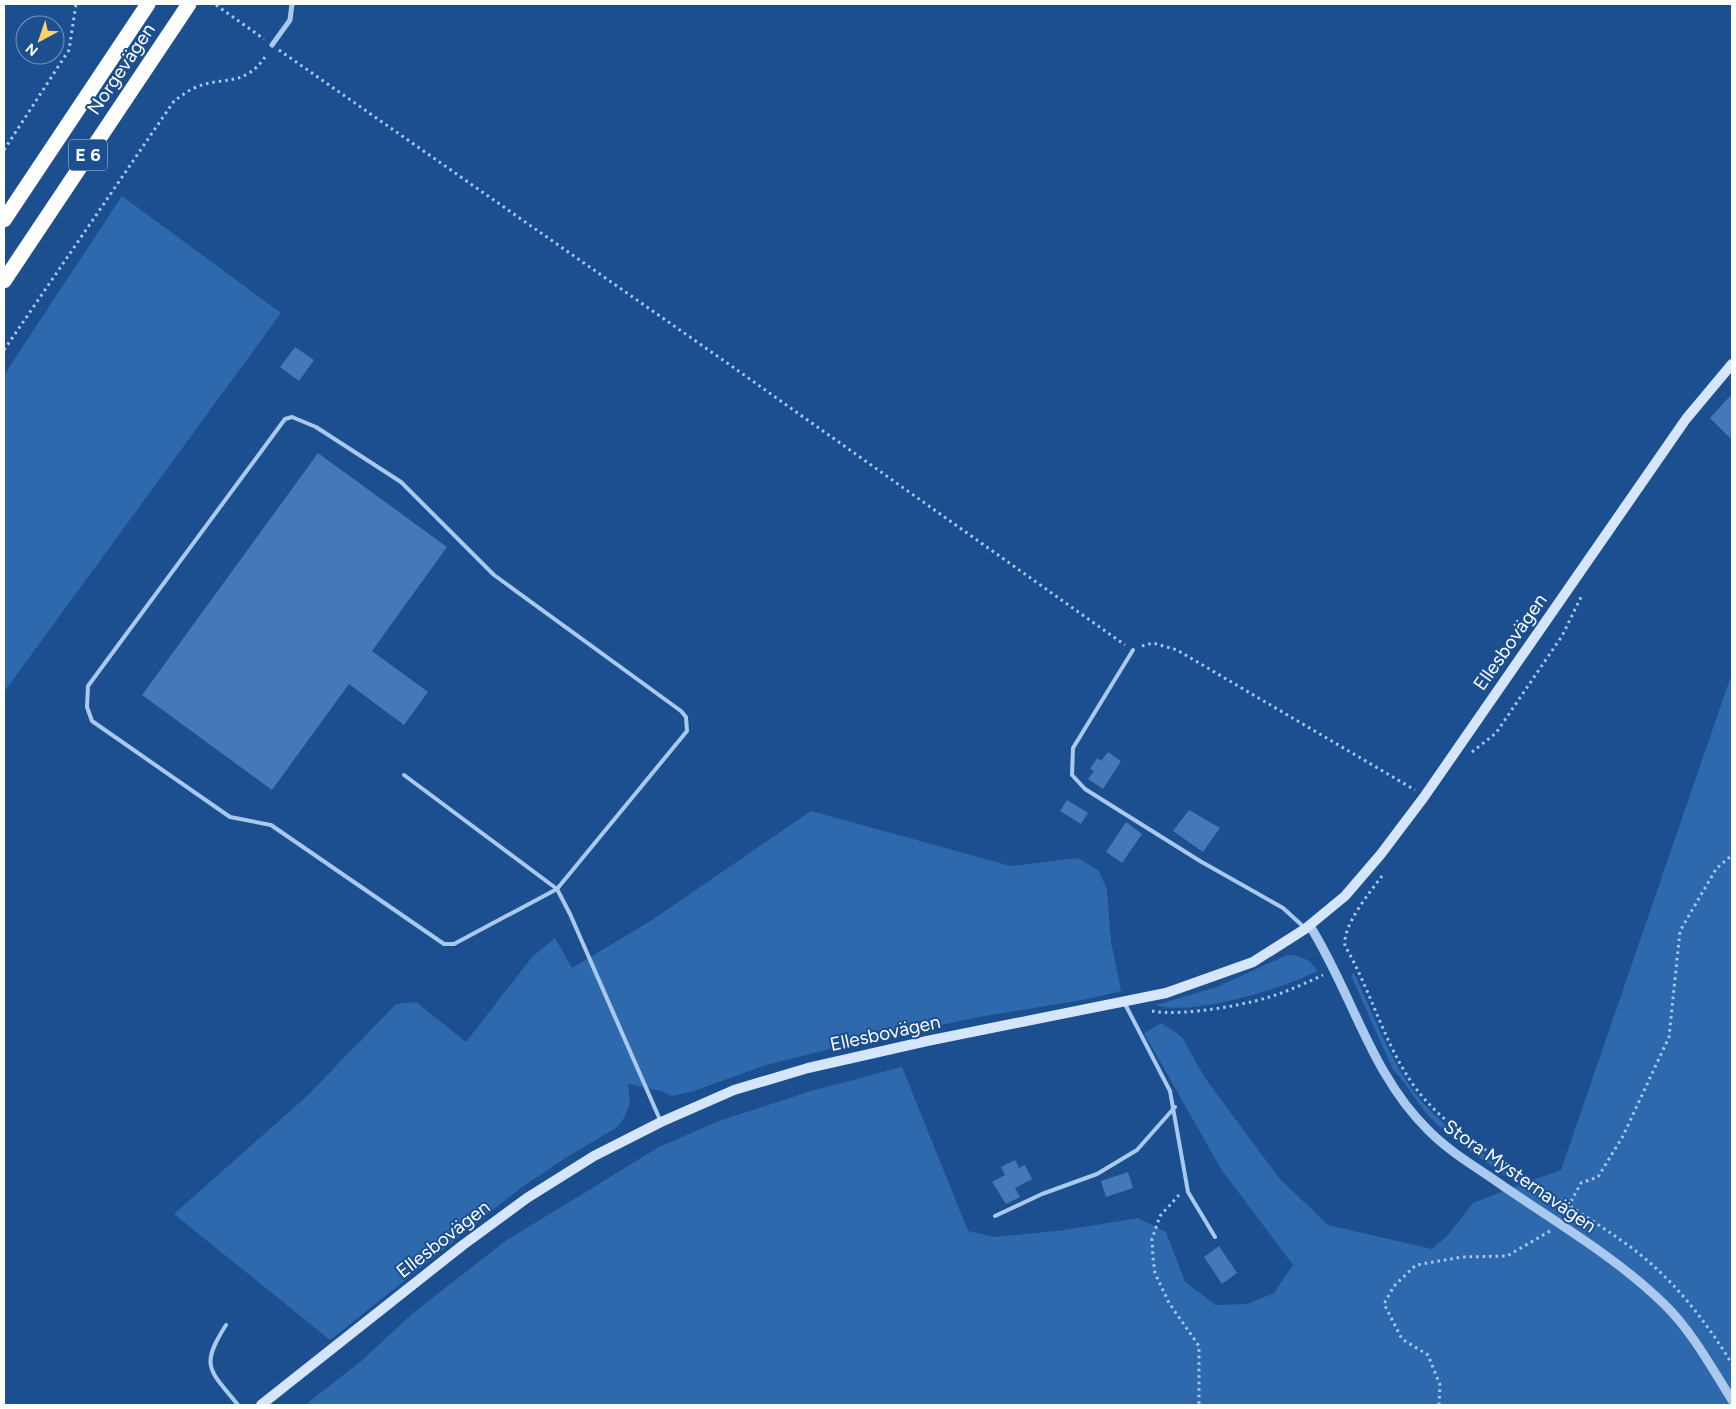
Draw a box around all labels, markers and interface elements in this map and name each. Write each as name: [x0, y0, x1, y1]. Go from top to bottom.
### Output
north arrow: [15, 15, 65, 65]
street label: Norgevägen: [82, 19, 160, 119]
text: N: [22, 40, 42, 60]
road number: E 6: [69, 140, 107, 170]
street label: Ellesbovägen: [1468, 589, 1552, 695]
street label: Ellesbovägen: [828, 1010, 942, 1056]
street label: Stora Mysternavägen: [1439, 1115, 1601, 1237]
street label: Ellesbovägen: [392, 1195, 494, 1283]

